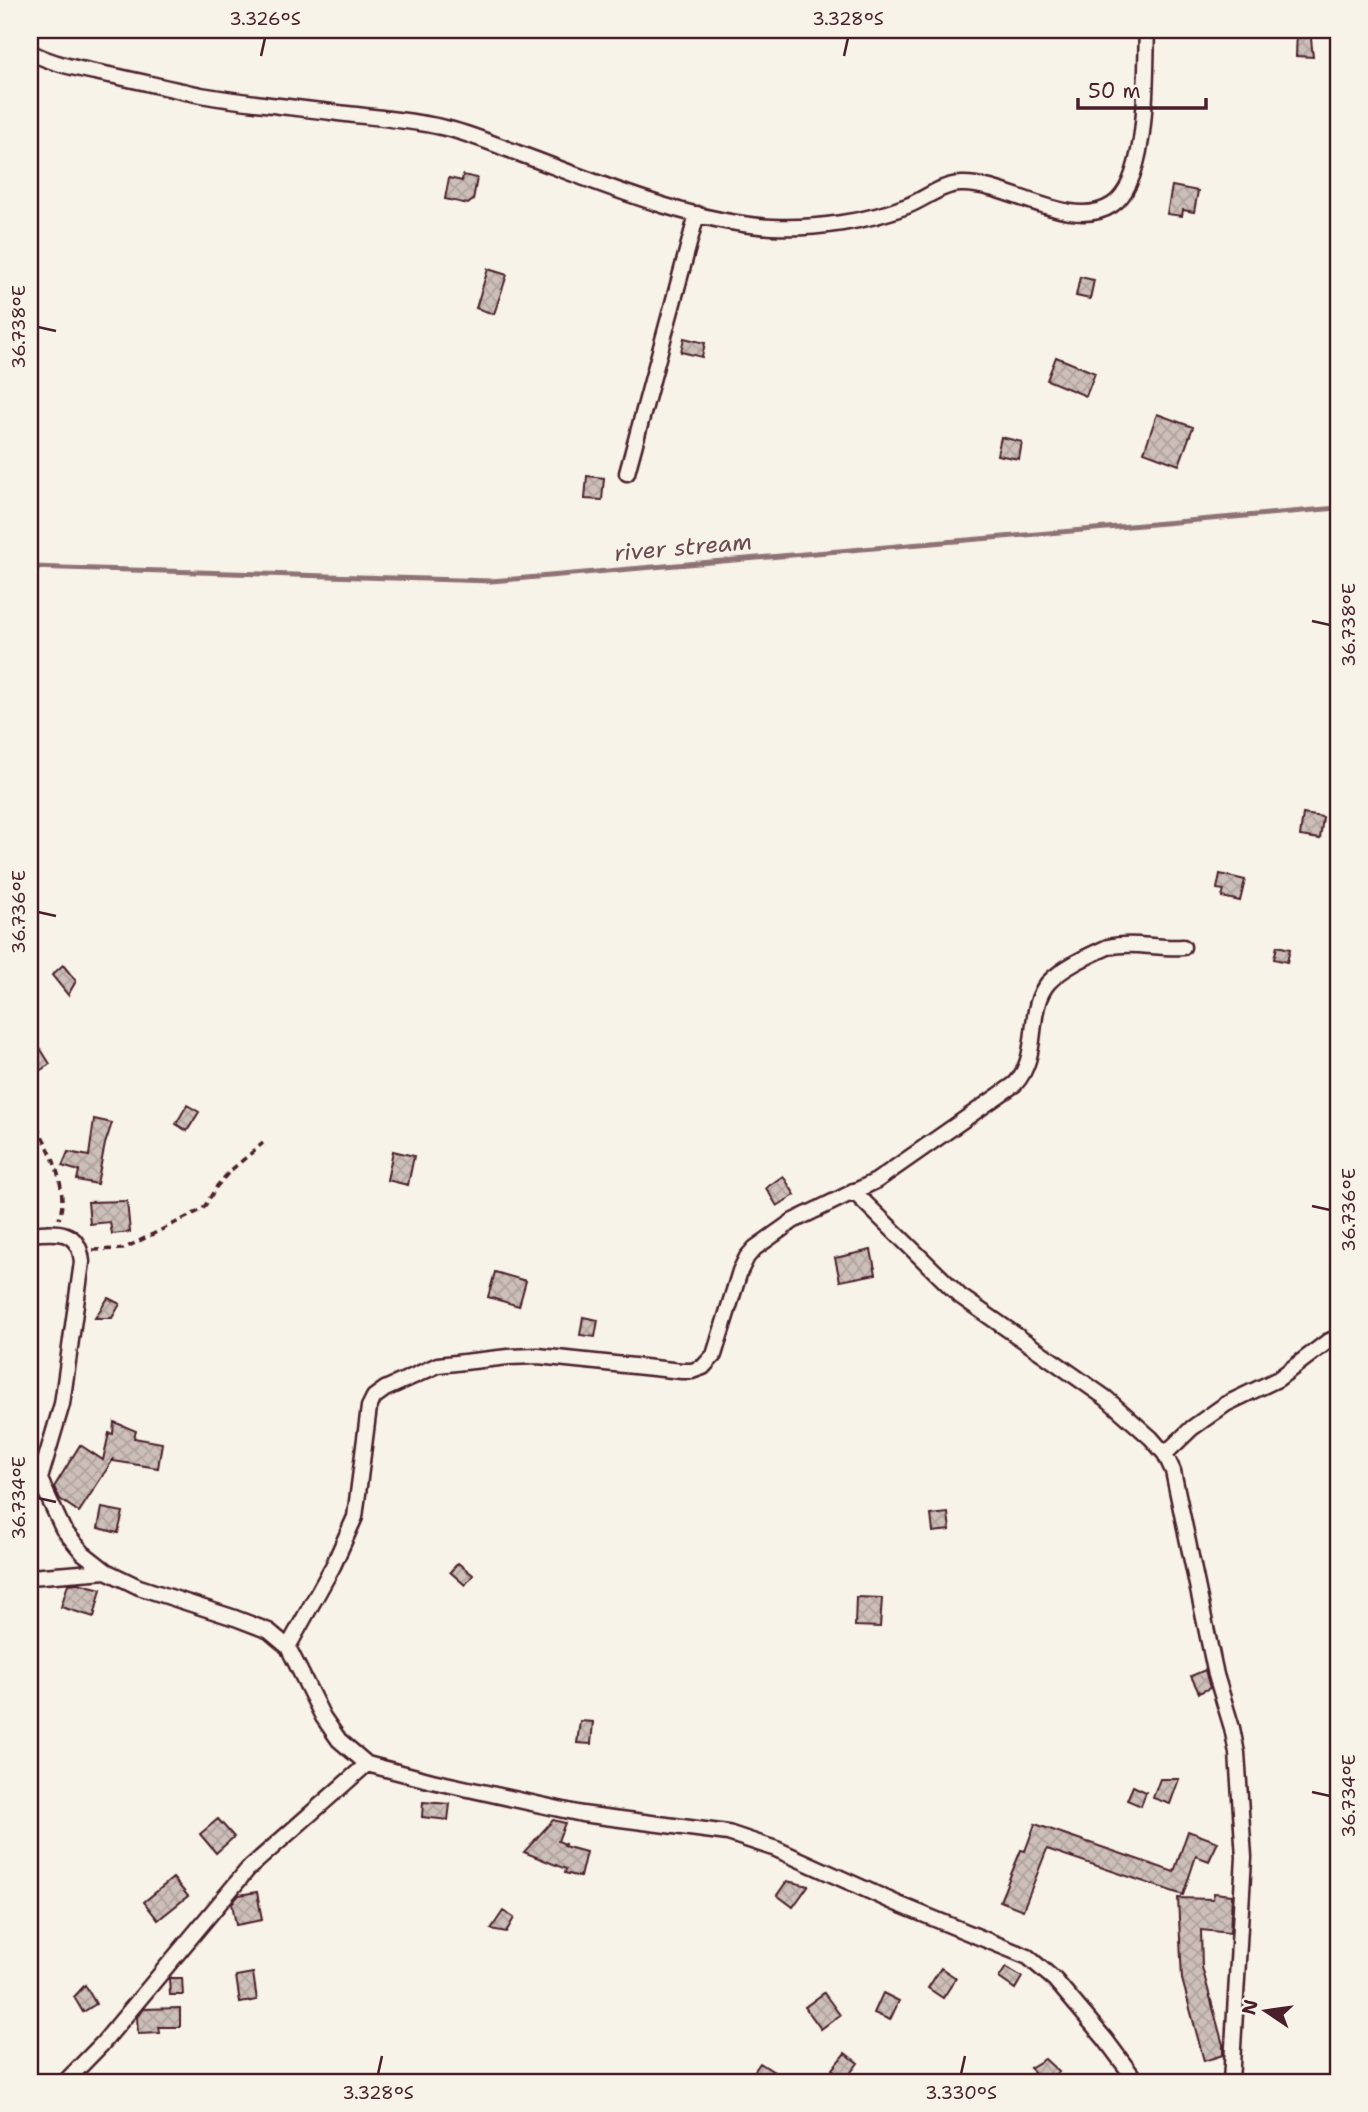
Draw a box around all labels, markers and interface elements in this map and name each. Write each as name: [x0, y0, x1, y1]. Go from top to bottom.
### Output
text: 3.326°S: [229, 7, 301, 31]
text: 3.328°S: [812, 7, 884, 31]
scale bar: [1078, 66, 1205, 110]
text: 50 m: [1088, 77, 1141, 105]
text: 36.738°E: [7, 285, 31, 369]
water label: river stream: [613, 526, 753, 568]
text: 36.738°E: [1337, 583, 1361, 667]
text: 36.736°E: [7, 870, 31, 954]
text: 36.736°E: [1337, 1168, 1361, 1252]
text: 36.734°E: [7, 1456, 31, 1540]
text: 36.734°E: [1337, 1754, 1361, 1838]
north arrow: [1232, 1976, 1302, 2046]
text: N: [1236, 1997, 1264, 2017]
text: 3.328°S: [342, 2081, 414, 2105]
text: 3.330°S: [925, 2081, 997, 2105]

